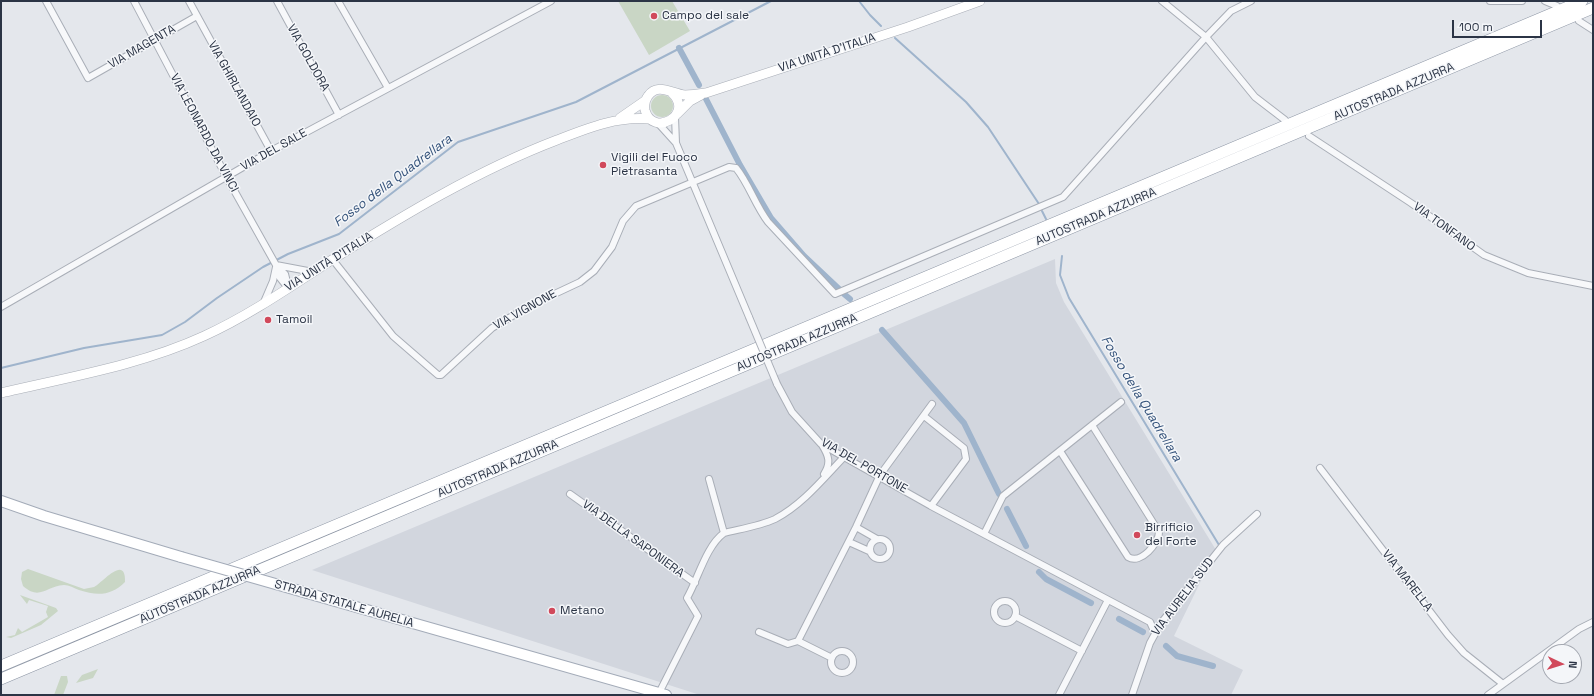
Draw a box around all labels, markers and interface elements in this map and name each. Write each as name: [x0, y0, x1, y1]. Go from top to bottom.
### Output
place label: Campo del sale: [662, 9, 749, 23]
marker: Campo del sale: [649, 11, 659, 21]
scale bar: [1454, 12, 1544, 38]
text: 100 m: [1459, 19, 1493, 35]
street label: VIA MAGENTA: [106, 22, 178, 72]
street label: VIA GOLDORA: [284, 22, 332, 94]
street label: VIA UNITÀ D'ITALIA: [777, 31, 877, 75]
street label: VIA GHIRLANDAIO: [204, 39, 264, 129]
street label: AUTOSTRADA AZZURRA: [1331, 60, 1457, 124]
street label: VIA LEONARDO DA VINCI: [167, 71, 241, 195]
street label: VIA DEL SALE: [238, 126, 310, 174]
water label: Fosso della Quadrellara: [331, 131, 455, 231]
place label: Vigili del Fuoco Pietrasanta: [611, 151, 698, 179]
marker: Vigili del Fuoco Pietrasanta: [598, 160, 608, 170]
street label: AUTOSTRADA AZZURRA: [1033, 185, 1159, 249]
street label: VIA TONFANO: [1410, 200, 1478, 254]
street label: VIA UNITÀ D'ITALIA: [282, 229, 376, 295]
street label: VIA VIGNONE: [491, 287, 559, 333]
street label: AUTOSTRADA AZZURRA: [734, 311, 860, 375]
place label: Tamoil: [276, 313, 313, 327]
marker: Tamoil: [263, 315, 273, 325]
water label: Fosso della Quadrellara: [1097, 333, 1185, 465]
street label: VIA DEL PORTONE: [818, 435, 910, 497]
street label: AUTOSTRADA AZZURRA: [435, 437, 561, 501]
street label: VIA DELLA SAPONIERA: [579, 497, 687, 581]
place label: Birrificio del Forte: [1145, 521, 1197, 549]
marker: Birrificio del Forte: [1132, 530, 1142, 540]
street label: VIA MARELLA: [1379, 547, 1435, 615]
street label: VIA AURELIA SUD: [1149, 555, 1217, 639]
street label: AUTOSTRADA AZZURRA: [137, 563, 263, 627]
street label: STRADA STATALE AURELIA: [273, 577, 415, 631]
place label: Metano: [560, 604, 604, 618]
marker: Metano: [547, 606, 557, 616]
north arrow: [1542, 644, 1582, 684]
text: N: [1566, 661, 1580, 669]

